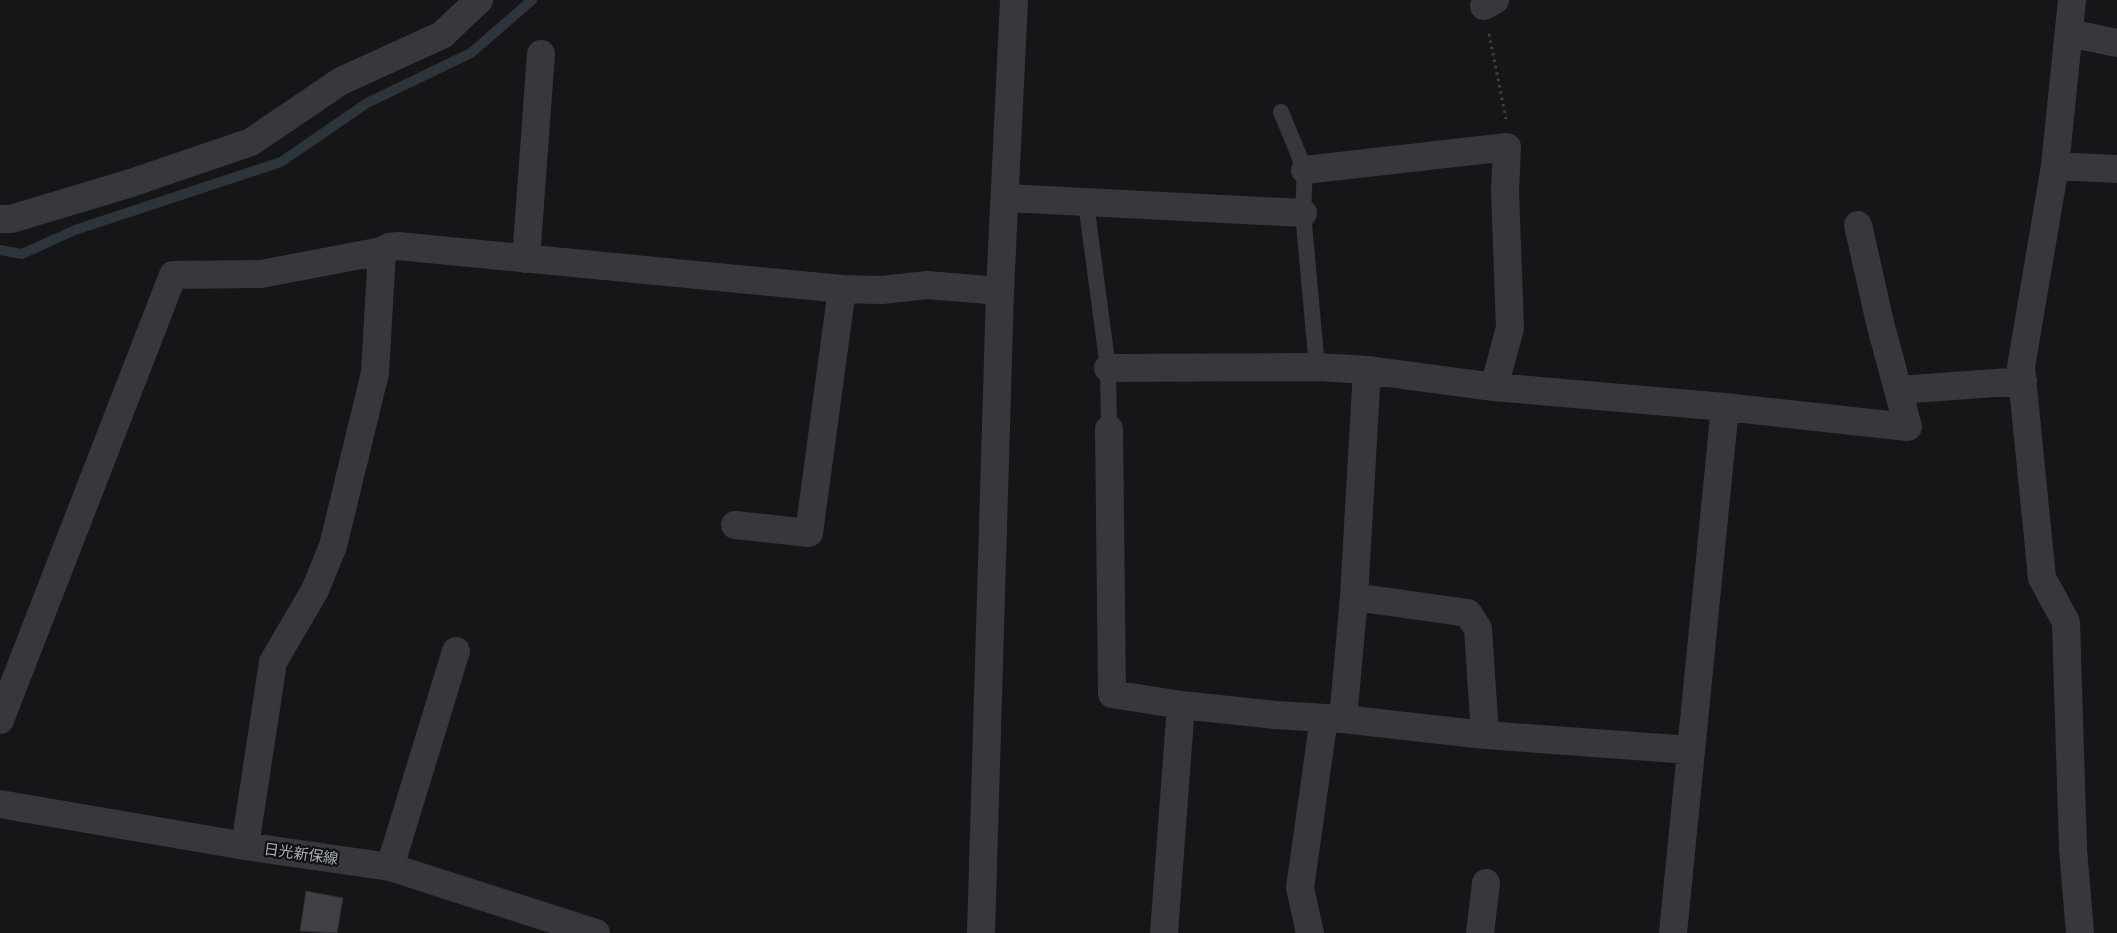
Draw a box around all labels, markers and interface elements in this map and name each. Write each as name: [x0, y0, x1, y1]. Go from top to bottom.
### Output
street label: 日光新保線: [263, 840, 339, 868]

